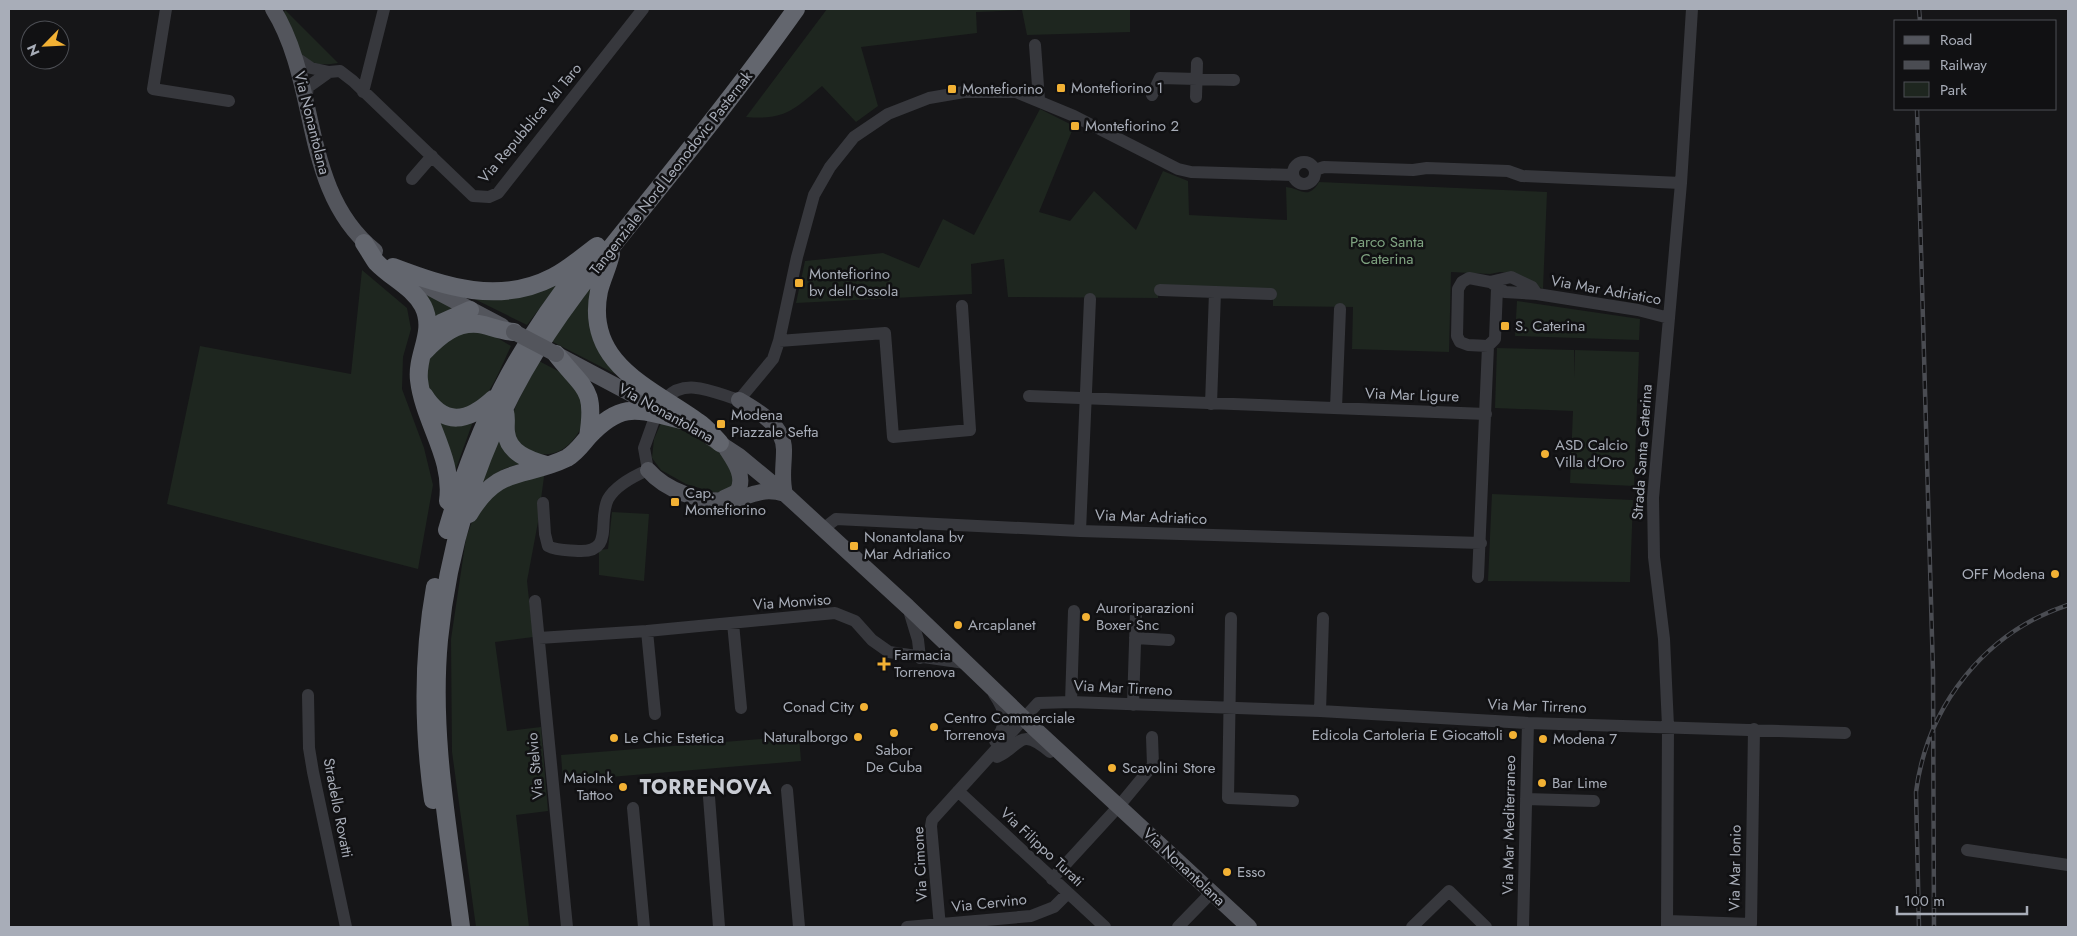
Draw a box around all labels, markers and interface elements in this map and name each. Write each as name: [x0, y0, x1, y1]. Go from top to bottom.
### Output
north arrow: [20, 20, 70, 70]
legend: [1894, 20, 2057, 110]
text: Road: [1940, 29, 1972, 51]
text: N: [22, 41, 45, 59]
text: Railway: [1940, 54, 1987, 76]
street label: Via Repubblica Val Taro: [473, 58, 587, 188]
street label: Tangenziale Nord Leonodovic Pasternak: [584, 66, 758, 279]
street label: Via Nonantolana: [289, 69, 335, 177]
place label: Montefiorino 1: [1071, 77, 1163, 99]
place label: Montefiorino: [962, 78, 1043, 100]
text: Park: [1940, 79, 1967, 101]
marker: Montefiorino 1: [1055, 82, 1067, 94]
marker: Montefiorino: [946, 83, 958, 95]
place label: Montefiorino 2: [1085, 115, 1179, 137]
marker: Montefiorino 2: [1069, 120, 1081, 132]
park label: Parco Santa Caterina: [1350, 231, 1424, 270]
place label: Montefiorino bv dell'Ossola: [809, 263, 898, 302]
street label: Via Mar Adriatico: [1549, 269, 1663, 311]
marker: Montefiorino bv dell'Ossola: [793, 277, 805, 289]
place label: S. Caterina: [1515, 315, 1585, 337]
marker: S. Caterina: [1499, 320, 1511, 332]
street label: Via Nonantolana: [614, 378, 718, 448]
street label: Via Mar Ligure: [1365, 382, 1460, 408]
street label: Strada Santa Caterina: [1626, 383, 1658, 521]
place label: Modena Piazzale Sefta: [731, 404, 819, 443]
marker: Modena Piazzale Sefta: [715, 418, 727, 430]
place label: ASD Calcio Villa d'Oro: [1555, 434, 1628, 473]
marker: ASD Calcio Villa d'Oro: [1539, 448, 1551, 460]
place label: Cap. Montefiorino: [685, 482, 766, 521]
marker: Cap. Montefiorino: [669, 496, 681, 508]
street label: Via Mar Adriatico: [1095, 504, 1207, 530]
place label: Nonantolana bv Mar Adriatico: [864, 526, 964, 565]
marker: Nonantolana bv Mar Adriatico: [848, 540, 860, 552]
place label: OFF Modena: [1962, 563, 2045, 585]
marker: OFF Modena: [2049, 568, 2061, 580]
street label: Via Monviso: [752, 588, 832, 616]
place label: Auroriparazioni Boxer Snc: [1096, 597, 1195, 636]
marker: Auroriparazioni Boxer Snc: [1080, 611, 1092, 623]
place label: Arcaplanet: [968, 614, 1036, 636]
marker: Arcaplanet: [952, 619, 964, 631]
place label: Farmacia Torrenova: [894, 644, 955, 683]
marker: Farmacia Torrenova: [878, 658, 890, 670]
street label: Via Mar Tirreno: [1073, 674, 1173, 702]
street label: Via Mar Tirreno: [1487, 693, 1587, 719]
place label: Conad City: [783, 696, 854, 718]
marker: Conad City: [858, 701, 870, 713]
place label: Centro Commerciale Torrenova: [944, 707, 1075, 746]
marker: Centro Commerciale Torrenova: [928, 721, 940, 733]
place label: Edicola Cartoleria E Giocattoli: [1312, 724, 1503, 746]
place label: Naturalborgo: [763, 726, 848, 748]
place label: Le Chic Estetica: [624, 727, 724, 749]
marker: Sabor De Cuba: [888, 727, 900, 739]
place label: Modena 7: [1553, 728, 1617, 750]
marker: Edicola Cartoleria E Giocattoli: [1507, 729, 1519, 741]
marker: Naturalborgo: [852, 731, 864, 743]
street label: Via Stelvio: [521, 732, 549, 800]
marker: Le Chic Estetica: [608, 732, 620, 744]
marker: Modena 7: [1537, 733, 1549, 745]
place label: Sabor De Cuba: [866, 739, 922, 778]
street label: Via Mar Mediterraneo: [1497, 755, 1521, 895]
street label: Stradello Rovatti: [318, 756, 358, 860]
place label: Scavolini Store: [1122, 757, 1216, 779]
marker: Scavolini Store: [1106, 762, 1118, 774]
place label: MaioInk Tattoo: [563, 767, 613, 806]
place label: Bar Lime: [1552, 772, 1608, 794]
district label: TORRENOVA: [640, 773, 772, 802]
marker: Bar Lime: [1536, 777, 1548, 789]
marker: MaioInk Tattoo: [617, 781, 629, 793]
street label: Via Filippo Turati: [995, 802, 1089, 892]
street label: Via Nonantolana: [1138, 823, 1230, 911]
street label: Via Mar Ionio: [1723, 825, 1747, 911]
street label: Via Cimone: [907, 826, 933, 902]
place label: Esso: [1237, 861, 1266, 883]
marker: Esso: [1221, 866, 1233, 878]
scale bar: [1897, 884, 2027, 916]
street label: Via Cervino: [950, 888, 1028, 918]
text: 100 m: [1904, 890, 1945, 912]

